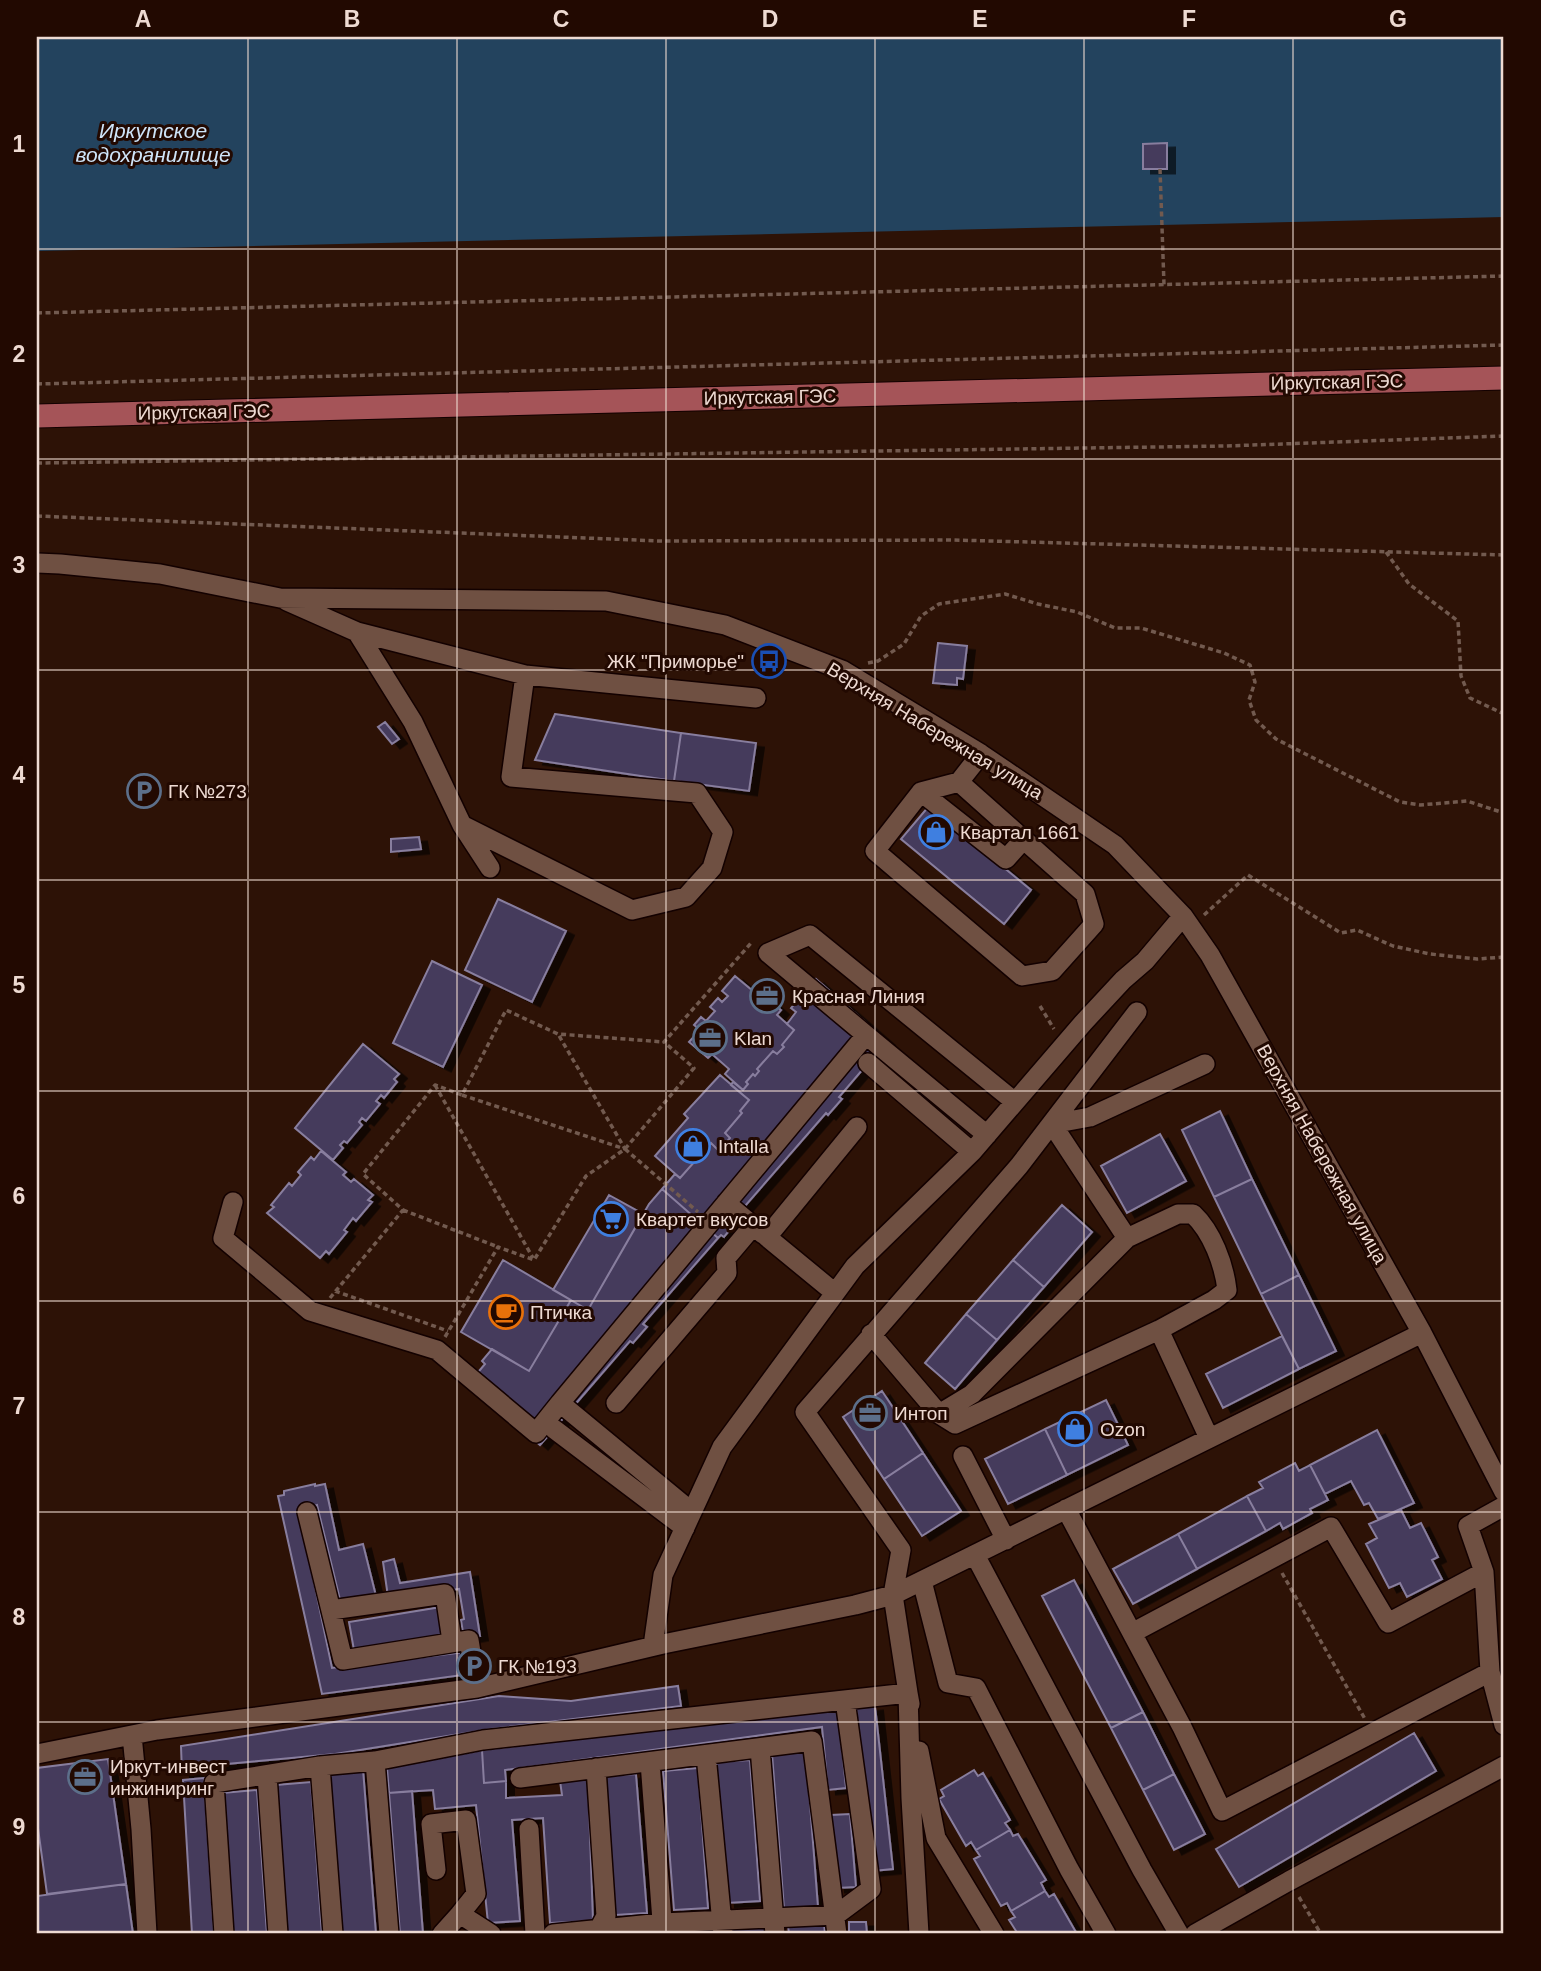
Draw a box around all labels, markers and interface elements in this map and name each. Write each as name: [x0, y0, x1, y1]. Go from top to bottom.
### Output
text: A: [135, 6, 151, 32]
text: B: [344, 6, 360, 32]
text: C: [553, 6, 569, 32]
text: D: [762, 6, 778, 32]
text: E: [972, 6, 988, 32]
text: F: [1182, 6, 1196, 32]
text: G: [1389, 6, 1407, 32]
water label: Иркутское водохранилище: [75, 119, 231, 166]
text: 1: [13, 131, 26, 157]
text: 2: [13, 341, 25, 367]
street label: Иркутская ГЭС: [1270, 370, 1404, 394]
street label: Иркутская ГЭС: [703, 385, 837, 409]
street label: Иркутская ГЭС: [137, 400, 271, 424]
text: 3: [13, 552, 25, 578]
bus stop icon: ЖК "Приморье": [750, 642, 788, 680]
place label: ЖК "Приморье": [607, 651, 744, 672]
street label: Верхняя Набережная улица: [824, 658, 1047, 804]
text: 4: [13, 762, 26, 788]
parking icon: ГК №273: [125, 772, 163, 810]
place label: ГК №273: [168, 781, 247, 802]
shop icon: Квартал 1661: [917, 813, 955, 851]
place label: Квартал 1661: [960, 822, 1079, 843]
text: 5: [13, 972, 26, 998]
office icon: Красная Линия: [748, 977, 786, 1015]
place label: Красная Линия: [792, 986, 925, 1007]
office icon: Klan: [691, 1019, 729, 1057]
place label: Klan: [734, 1028, 772, 1049]
street label: Верхняя Набережная улица: [1253, 1041, 1391, 1268]
shop icon: Intalla: [674, 1127, 712, 1165]
place label: Intalla: [718, 1136, 769, 1157]
text: 6: [13, 1183, 25, 1209]
supermarket icon: Квартет вкусов: [592, 1200, 630, 1238]
place label: Квартет вкусов: [636, 1209, 768, 1230]
cafe icon: Птичка: [487, 1293, 525, 1331]
place label: Птичка: [530, 1302, 593, 1323]
text: 7: [13, 1393, 25, 1419]
office icon: Интоп: [851, 1394, 889, 1432]
place label: Интоп: [894, 1403, 948, 1424]
shop icon: Ozon: [1056, 1410, 1094, 1448]
place label: Ozon: [1100, 1419, 1145, 1440]
text: 8: [13, 1604, 26, 1630]
parking icon: ГК №193: [455, 1647, 493, 1685]
place label: ГК №193: [498, 1656, 577, 1677]
place label: Иркут-инвест инжиниринг: [110, 1756, 227, 1799]
office icon: Иркут-инвест инжиниринг: [66, 1758, 104, 1796]
text: 9: [13, 1814, 25, 1840]

